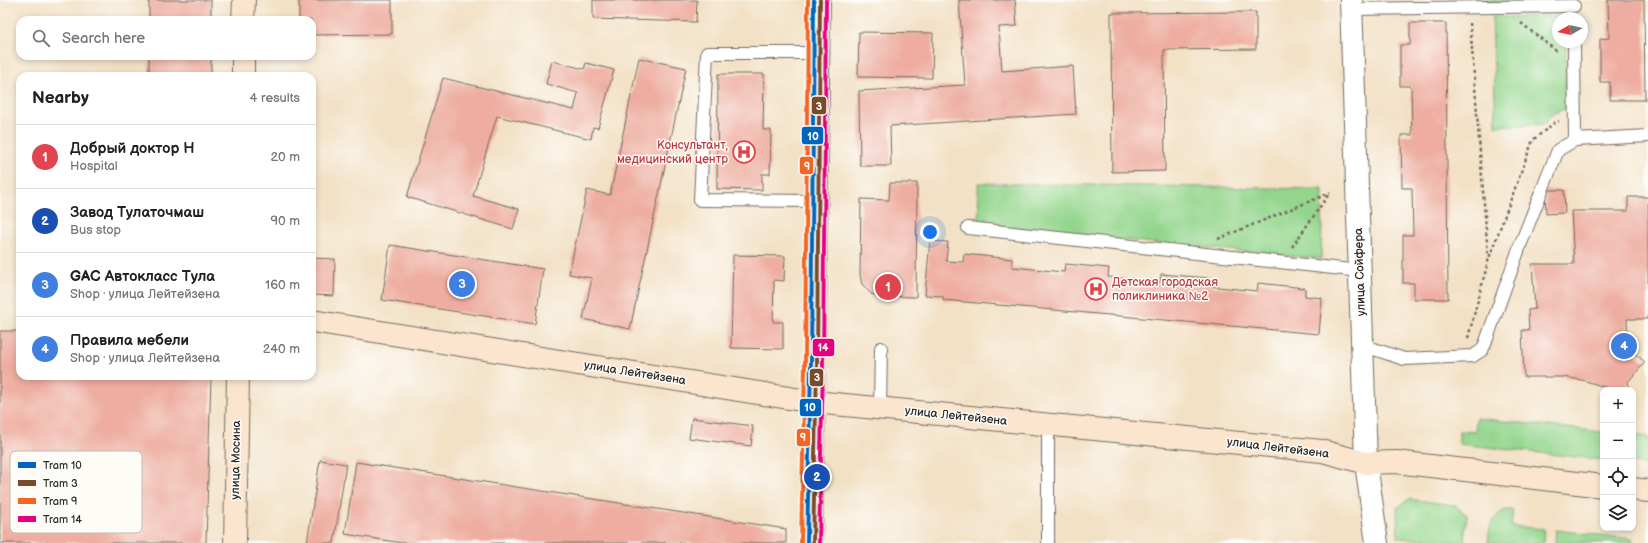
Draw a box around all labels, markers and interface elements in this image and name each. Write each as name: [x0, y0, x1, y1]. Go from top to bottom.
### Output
north arrow: [1552, 12, 1588, 48]
search box: [16, 16, 316, 60]
icon: search: [30, 27, 52, 49]
text: Search here: [62, 29, 145, 48]
text: Nearby: [32, 88, 89, 108]
text: 4 results: [250, 90, 300, 106]
line badge: 3: [811, 96, 827, 115]
text: 3: [816, 100, 823, 113]
line badge: 10: [801, 126, 824, 145]
text: 10: [807, 130, 819, 143]
place label: Консультант, медицинский центр: [617, 138, 728, 167]
text: Добрый доктор Н: [70, 139, 195, 158]
hospital icon: Консультант, медицинский центр: [731, 139, 757, 165]
text: 1: [42, 149, 48, 165]
text: 20 m: [270, 149, 300, 165]
line badge: 9: [799, 156, 814, 175]
text: Hospital: [70, 158, 118, 174]
text: 9: [804, 160, 810, 173]
text: Завод Тулаточмаш: [70, 203, 204, 222]
text: 2: [41, 213, 49, 229]
text: 90 m: [271, 213, 300, 229]
text: Bus stop: [70, 222, 121, 238]
your location: [920, 222, 940, 242]
street label: улица Сойфера: [1351, 228, 1369, 316]
text: GAC Автокласс Тула: [70, 267, 215, 286]
pin: 3: [449, 269, 475, 299]
pin: 1: [875, 272, 901, 302]
place label: Детская городская поликлиника №2: [1112, 275, 1218, 304]
hospital icon: Детская городская поликлиника №2: [1083, 276, 1109, 302]
text: 3: [41, 277, 49, 293]
text: 160 m: [265, 277, 300, 293]
text: Shop · улица Лейтейзена: [70, 286, 220, 302]
text: Правила мебели: [70, 331, 189, 350]
pin: 4: [1611, 331, 1637, 361]
line badge: 14: [812, 338, 835, 357]
text: 4: [41, 341, 49, 357]
text: 240 m: [263, 341, 300, 357]
text: 14: [817, 341, 829, 354]
text: Shop · улица Лейтейзена: [70, 350, 220, 366]
street label: улица Лейтейзена: [583, 358, 687, 388]
line badge: 3: [809, 368, 824, 387]
text: 3: [814, 371, 821, 384]
map controls: [1600, 387, 1636, 531]
button: +: [1600, 387, 1636, 423]
line badge: 10: [799, 398, 822, 417]
text: 10: [804, 401, 816, 414]
street label: улица Лейтейзена: [904, 403, 1008, 429]
street label: улица Мосина: [228, 420, 244, 500]
button: −: [1600, 423, 1636, 459]
line badge: 9: [796, 428, 811, 447]
text: 9: [800, 431, 806, 444]
street label: улица Лейтейзена: [1226, 434, 1330, 462]
legend: [10, 451, 142, 533]
text: Tram 10: [43, 459, 82, 472]
button: locate: [1600, 459, 1636, 495]
pin: 2: [804, 462, 830, 492]
text: Tram 3: [43, 477, 78, 490]
text: Tram 9: [43, 495, 77, 508]
button: layers: [1600, 495, 1636, 531]
text: Tram 14: [43, 513, 82, 526]

